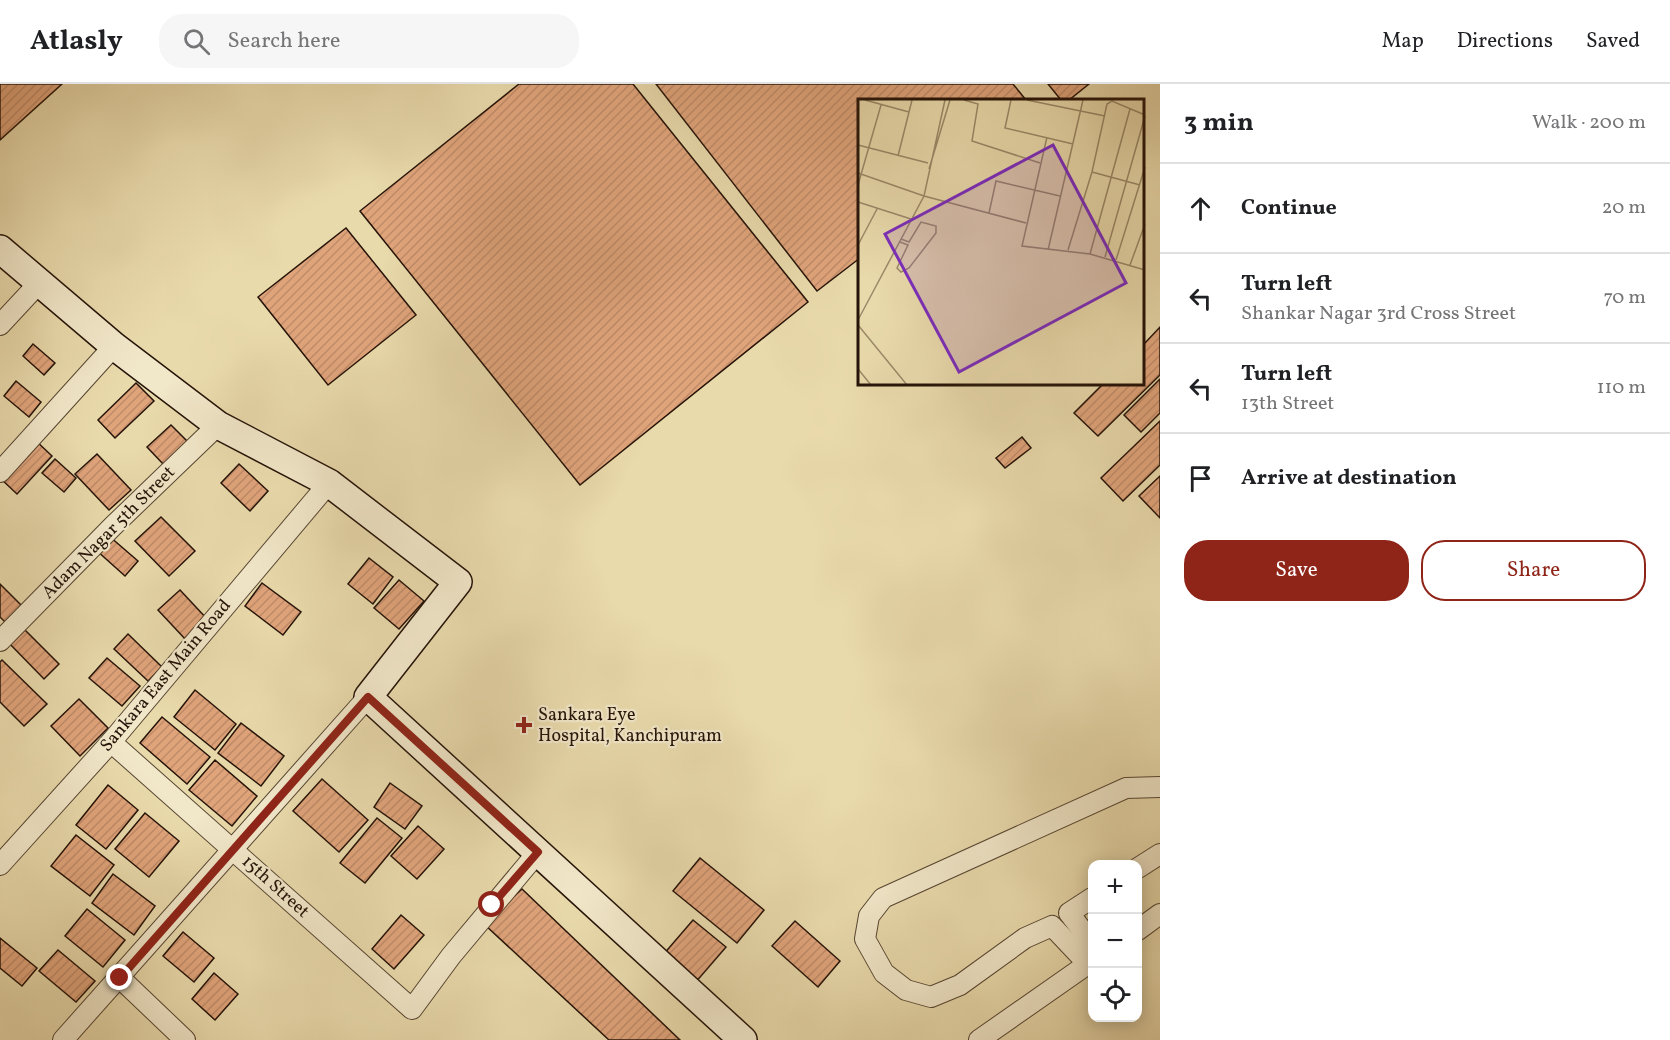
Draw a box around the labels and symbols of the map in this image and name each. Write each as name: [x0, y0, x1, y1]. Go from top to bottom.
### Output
inset map: [858, 99, 1145, 386]
street label: Adam Nagar 5th Street: [37, 461, 181, 605]
street label: Sankara East Main Road: [95, 594, 237, 758]
place label: Sankara Eye Hospital, Kanchipuram: [538, 703, 722, 749]
marker: Sankara Eye Hospital, Kanchipuram: [515, 716, 533, 734]
street label: 15th Street: [236, 850, 314, 924]
route start: [478, 891, 504, 917]
route end: [106, 964, 132, 990]

